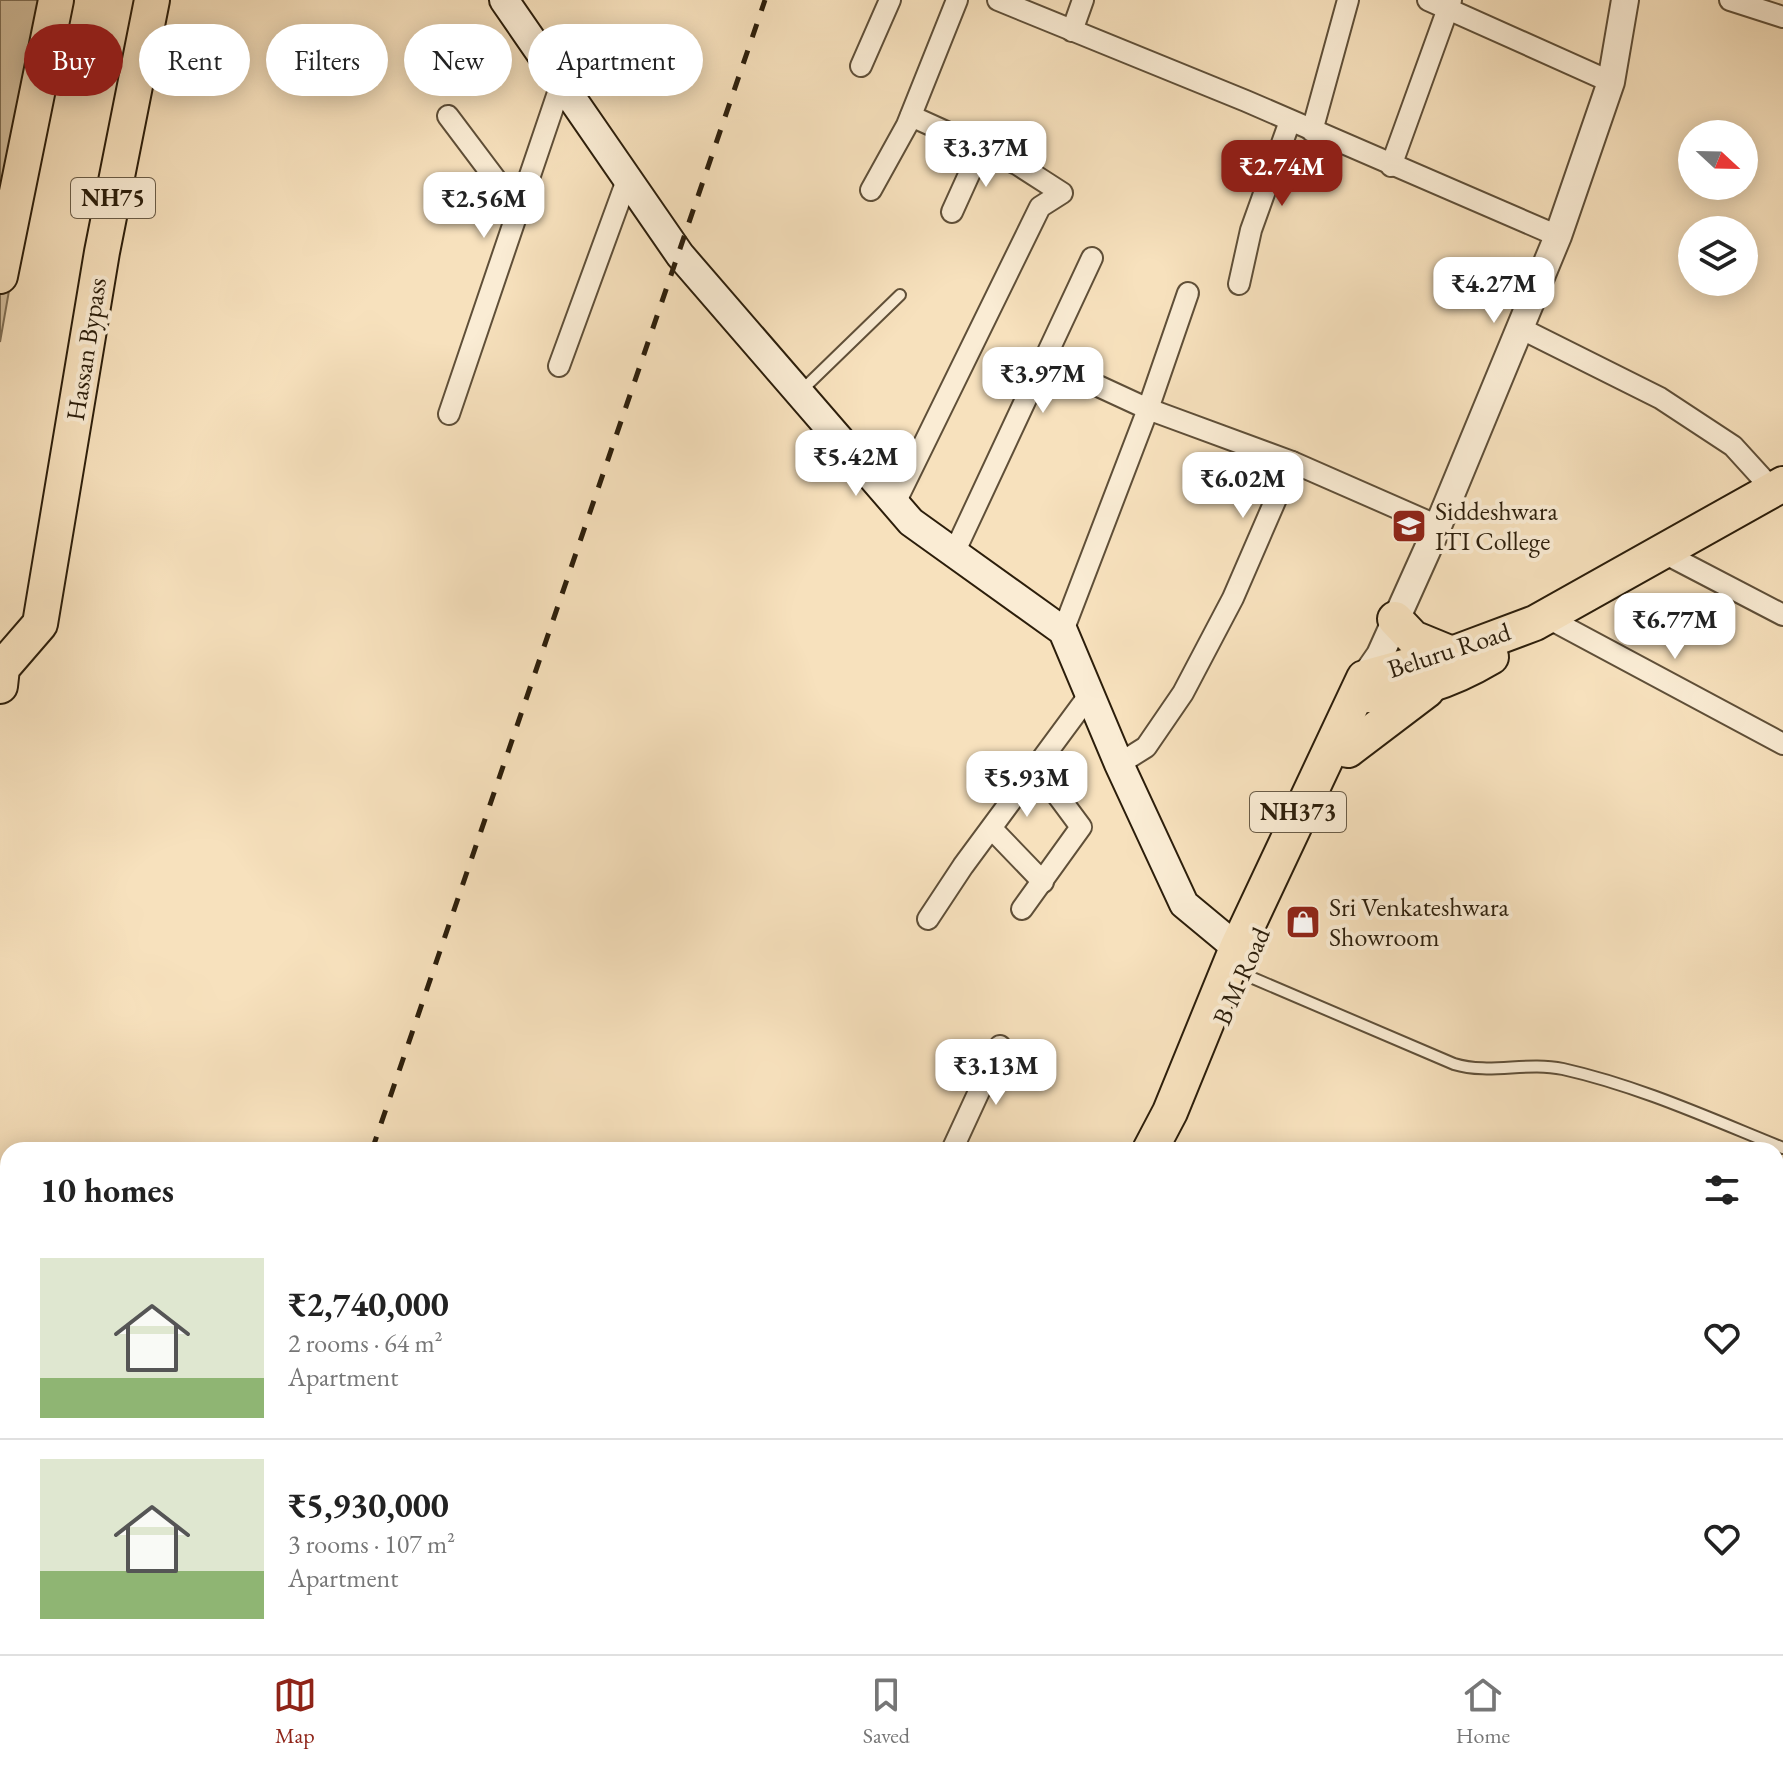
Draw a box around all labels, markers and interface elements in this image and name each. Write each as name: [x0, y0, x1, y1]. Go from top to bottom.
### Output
chip: Buy: [24, 24, 123, 96]
chip: Rent: [139, 24, 250, 96]
chip: Filters: [266, 24, 388, 96]
chip: New: [404, 24, 512, 96]
chip: Apartment: [528, 24, 703, 96]
north arrow: [1678, 120, 1758, 200]
map controls: [1678, 120, 1758, 296]
pin: ₹3.37M: [921, 121, 1051, 189]
text: ₹3.37M: [943, 130, 1029, 164]
pin: ₹2.74M: [1217, 140, 1347, 208]
text: ₹2.74M: [1239, 149, 1325, 183]
pin: ₹2.56M: [419, 172, 549, 240]
road number: NH75: [71, 178, 155, 218]
text: ₹2.56M: [441, 181, 527, 215]
button: layers: [1678, 216, 1758, 296]
pin: ₹4.27M: [1429, 257, 1559, 325]
text: ₹4.27M: [1451, 266, 1537, 300]
street label: Hassan Bypass: [58, 275, 114, 423]
pin: ₹3.97M: [978, 347, 1108, 415]
text: ₹3.97M: [1000, 356, 1086, 390]
pin: ₹5.42M: [791, 430, 921, 498]
text: ₹5.42M: [813, 439, 899, 473]
pin: ₹6.02M: [1178, 452, 1308, 520]
text: ₹6.02M: [1200, 461, 1286, 495]
place label: Siddeshwara ITI College: [1435, 494, 1559, 558]
school or university icon: Siddeshwara ITI College: [1390, 507, 1428, 545]
pin: ₹6.77M: [1610, 593, 1740, 661]
text: ₹6.77M: [1632, 602, 1718, 636]
street label: Beluru Road: [1383, 614, 1516, 686]
pin: ₹5.93M: [962, 751, 1092, 819]
text: ₹5.93M: [984, 760, 1070, 794]
road number: NH373: [1250, 792, 1346, 832]
place label: Sri Venkateshwara Showroom: [1329, 890, 1510, 954]
shop icon: Sri Venkateshwara Showroom: [1284, 903, 1322, 941]
street label: B M Road: [1204, 921, 1278, 1030]
pin: ₹3.13M: [931, 1039, 1061, 1107]
text: ₹3.13M: [953, 1048, 1039, 1082]
text: 10 homes: [40, 1168, 174, 1212]
icon: filters: [1700, 1168, 1744, 1212]
text: ₹2,740,000: [288, 1282, 449, 1326]
icon: home: [104, 1290, 200, 1386]
icon: heart: [1700, 1316, 1744, 1360]
text: 2 rooms · 64 m²: [288, 1326, 443, 1360]
text: Apartment: [288, 1360, 398, 1394]
text: ₹5,930,000: [288, 1483, 449, 1527]
icon: home: [104, 1491, 200, 1587]
icon: heart: [1700, 1517, 1744, 1561]
text: 3 rooms · 107 m²: [288, 1527, 455, 1561]
text: Apartment: [288, 1561, 398, 1595]
tab: Map: [273, 1673, 317, 1750]
tab: Saved: [863, 1673, 910, 1750]
tab: Home: [1456, 1673, 1510, 1750]

